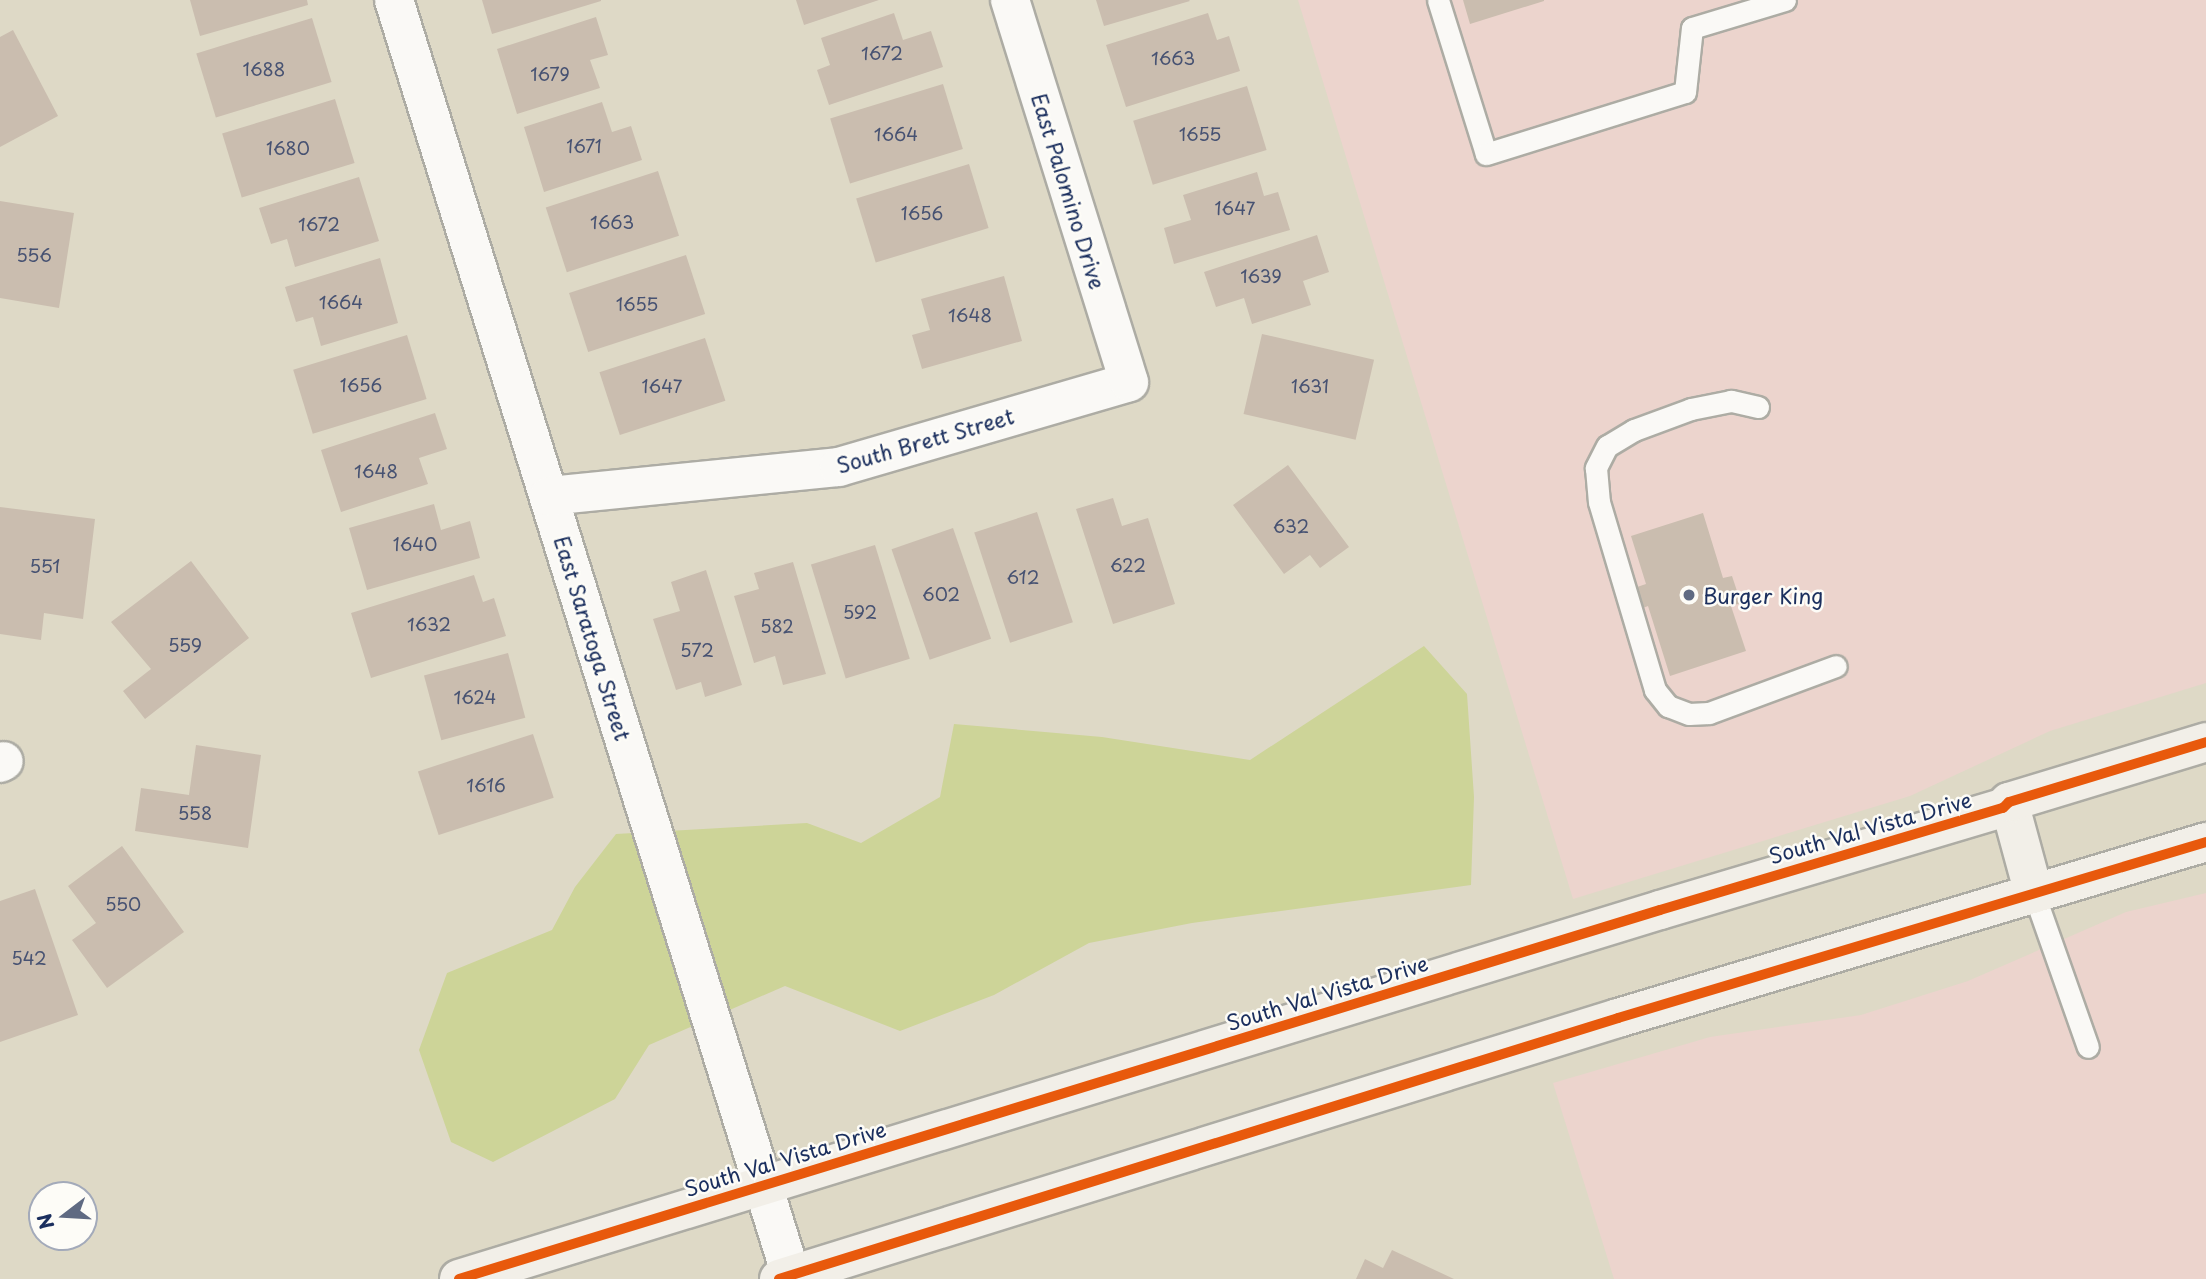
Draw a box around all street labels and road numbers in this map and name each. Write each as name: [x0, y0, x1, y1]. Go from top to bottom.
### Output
street label: East Palomino Drive: [1027, 90, 1111, 292]
street label: South Brett Street: [832, 402, 1018, 478]
street label: East Saratoga Street: [550, 532, 636, 744]
street label: South Val Vista Drive: [1764, 785, 1976, 869]
street label: South Val Vista Drive: [1221, 949, 1433, 1035]
street label: South Val Vista Drive: [679, 1115, 891, 1201]

